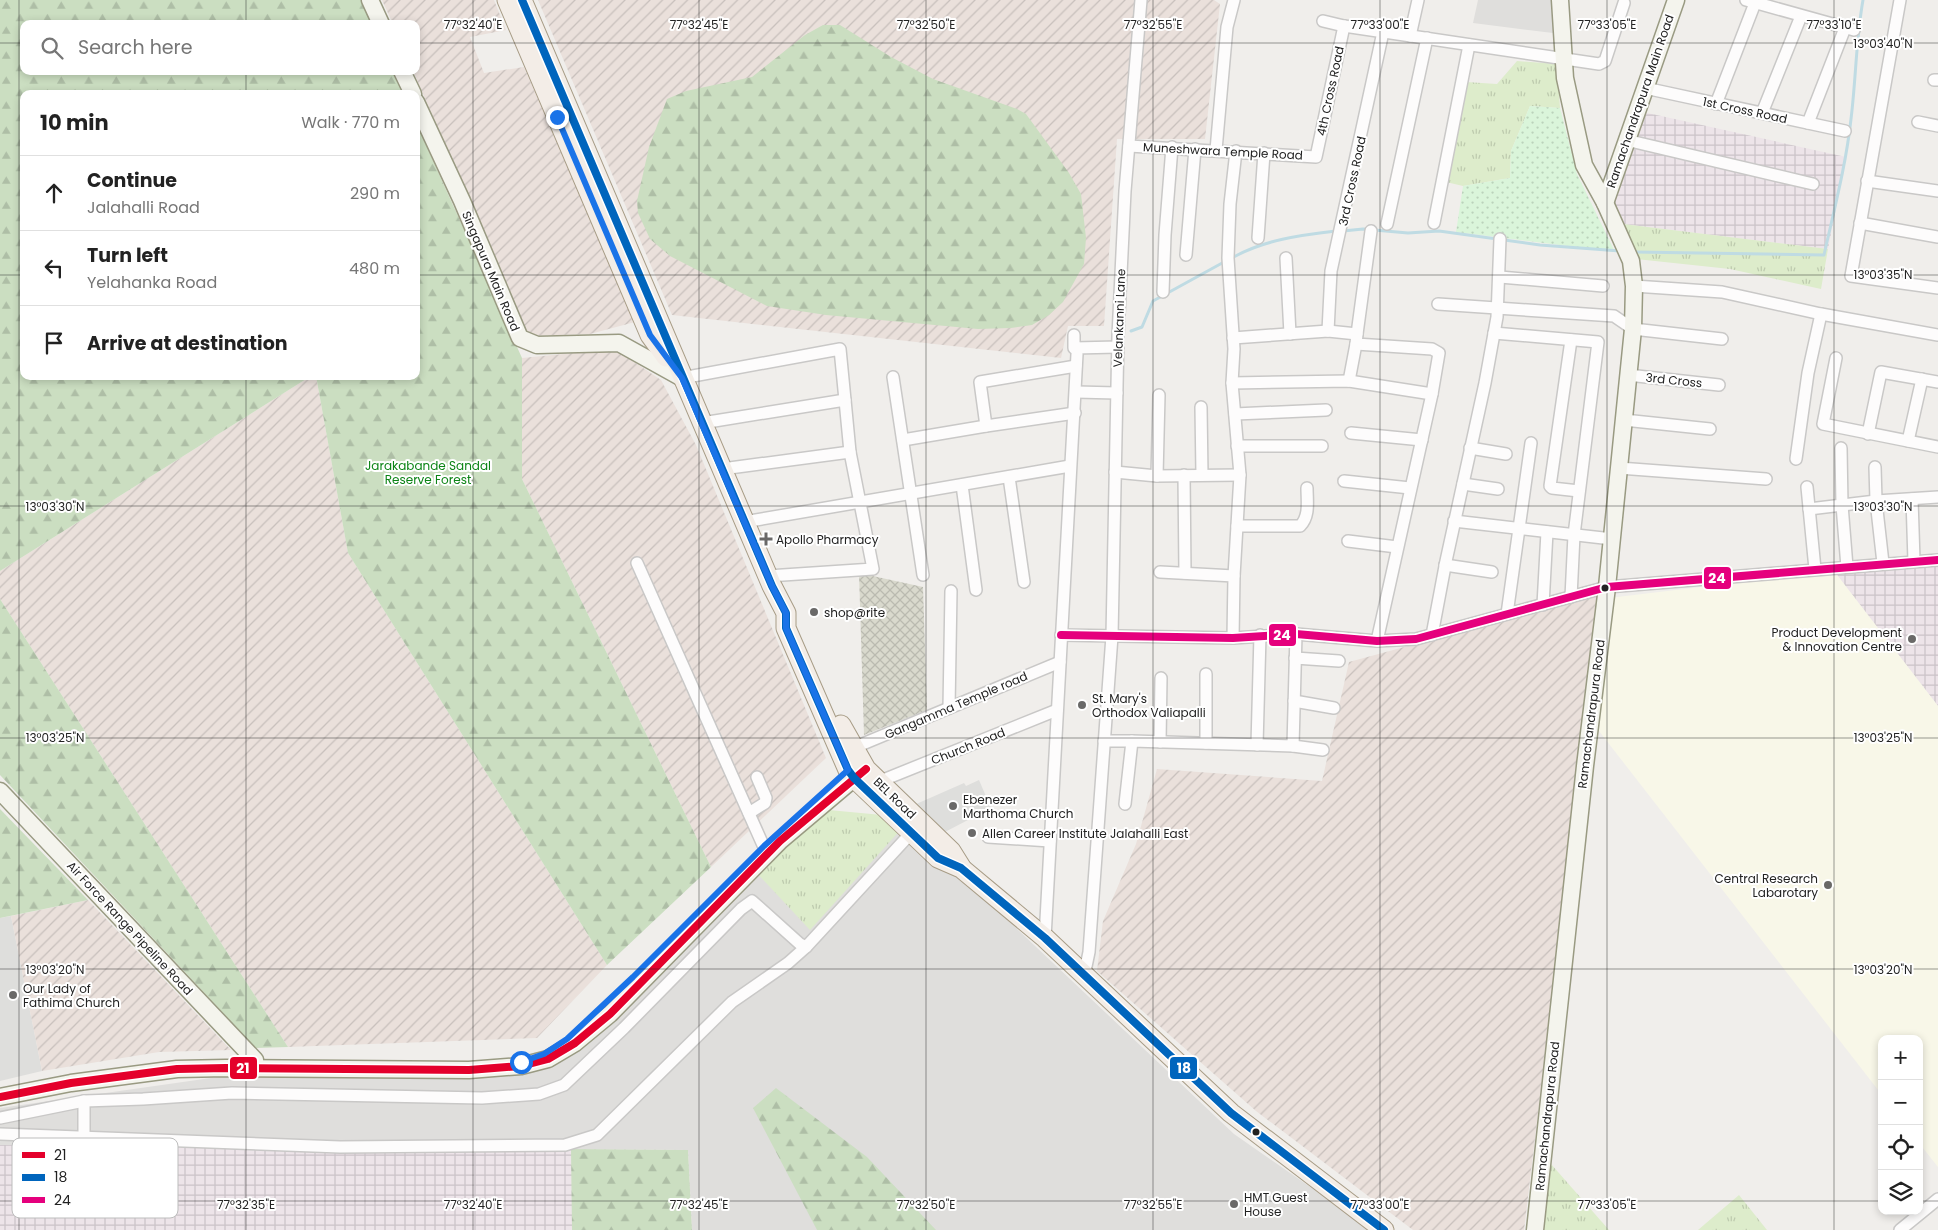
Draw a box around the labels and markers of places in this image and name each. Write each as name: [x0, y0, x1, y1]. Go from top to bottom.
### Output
place label: Apollo Pharmacy: [776, 531, 879, 548]
marker: Apollo Pharmacy: [760, 533, 772, 545]
unlabelled marker: [1600, 583, 1610, 593]
place label: shop@rite: [824, 604, 885, 621]
marker: shop@rite: [808, 606, 820, 618]
place label: Product Development & Innovation Centre: [1772, 624, 1902, 655]
marker: Product Development & Innovation Centre: [1906, 633, 1918, 645]
place label: St. Mary's Orthodox Valiapalli: [1092, 690, 1206, 721]
marker: St. Mary's Orthodox Valiapalli: [1076, 699, 1088, 711]
place label: Ebenezer Marthoma Church: [963, 791, 1073, 822]
marker: Ebenezer Marthoma Church: [947, 800, 959, 812]
place label: Allen Career Institute Jalahalli East: [982, 825, 1188, 842]
marker: Allen Career Institute Jalahalli East: [966, 827, 978, 839]
place label: Central Research Labarotary: [1715, 870, 1818, 901]
marker: Central Research Labarotary: [1822, 879, 1834, 891]
place label: Our Lady of Fathima Church: [23, 980, 120, 1011]
marker: Our Lady of Fathima Church: [7, 989, 19, 1001]
unlabelled marker: [1251, 1127, 1261, 1137]
place label: HMT Guest House: [1244, 1189, 1307, 1220]
marker: HMT Guest House: [1228, 1198, 1240, 1210]

